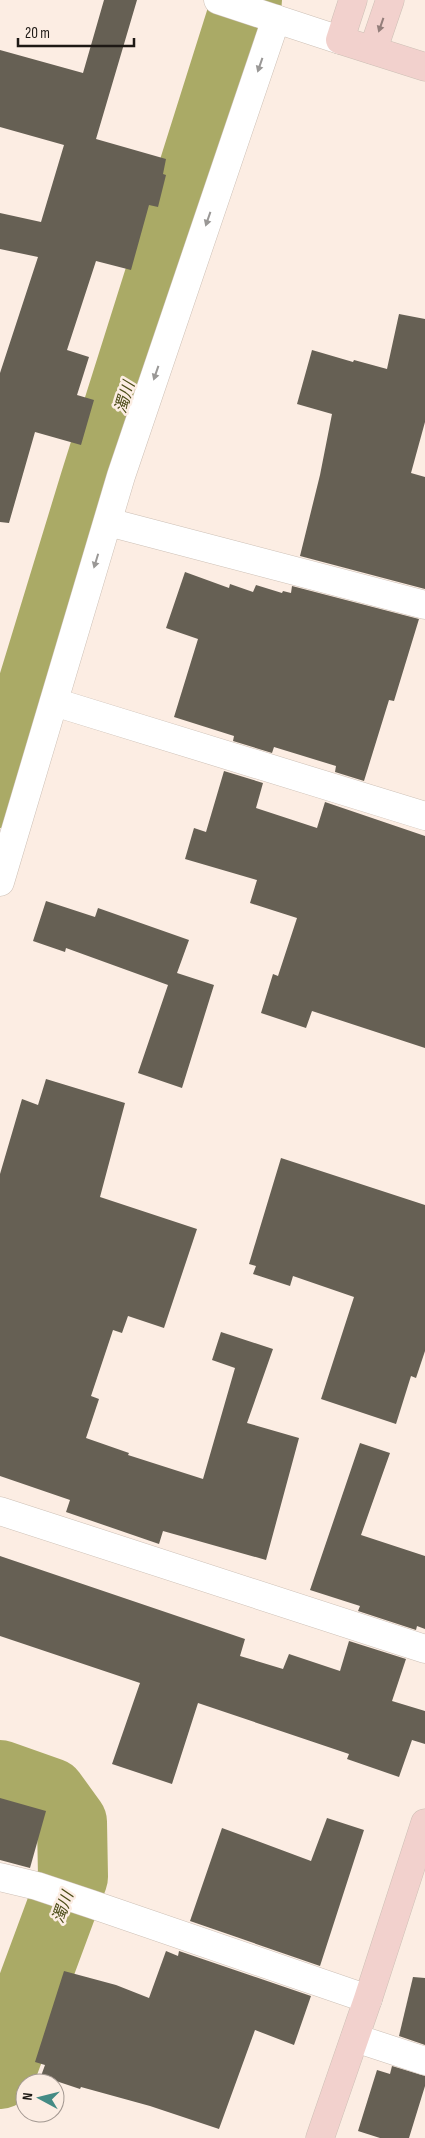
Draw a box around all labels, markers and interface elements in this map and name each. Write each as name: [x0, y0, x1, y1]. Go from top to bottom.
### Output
scale bar: [18, 15, 134, 47]
one-way arrow: [377, 18, 385, 33]
text: 20 m: [25, 24, 50, 43]
one-way arrow: [256, 58, 264, 73]
one-way arrow: [204, 212, 212, 227]
one-way arrow: [152, 366, 160, 381]
water label: 濁川: [112, 377, 140, 416]
one-way arrow: [92, 554, 100, 569]
water label: 濁川: [49, 1887, 78, 1926]
north arrow: [15, 2073, 65, 2123]
text: N: [19, 2092, 36, 2101]

